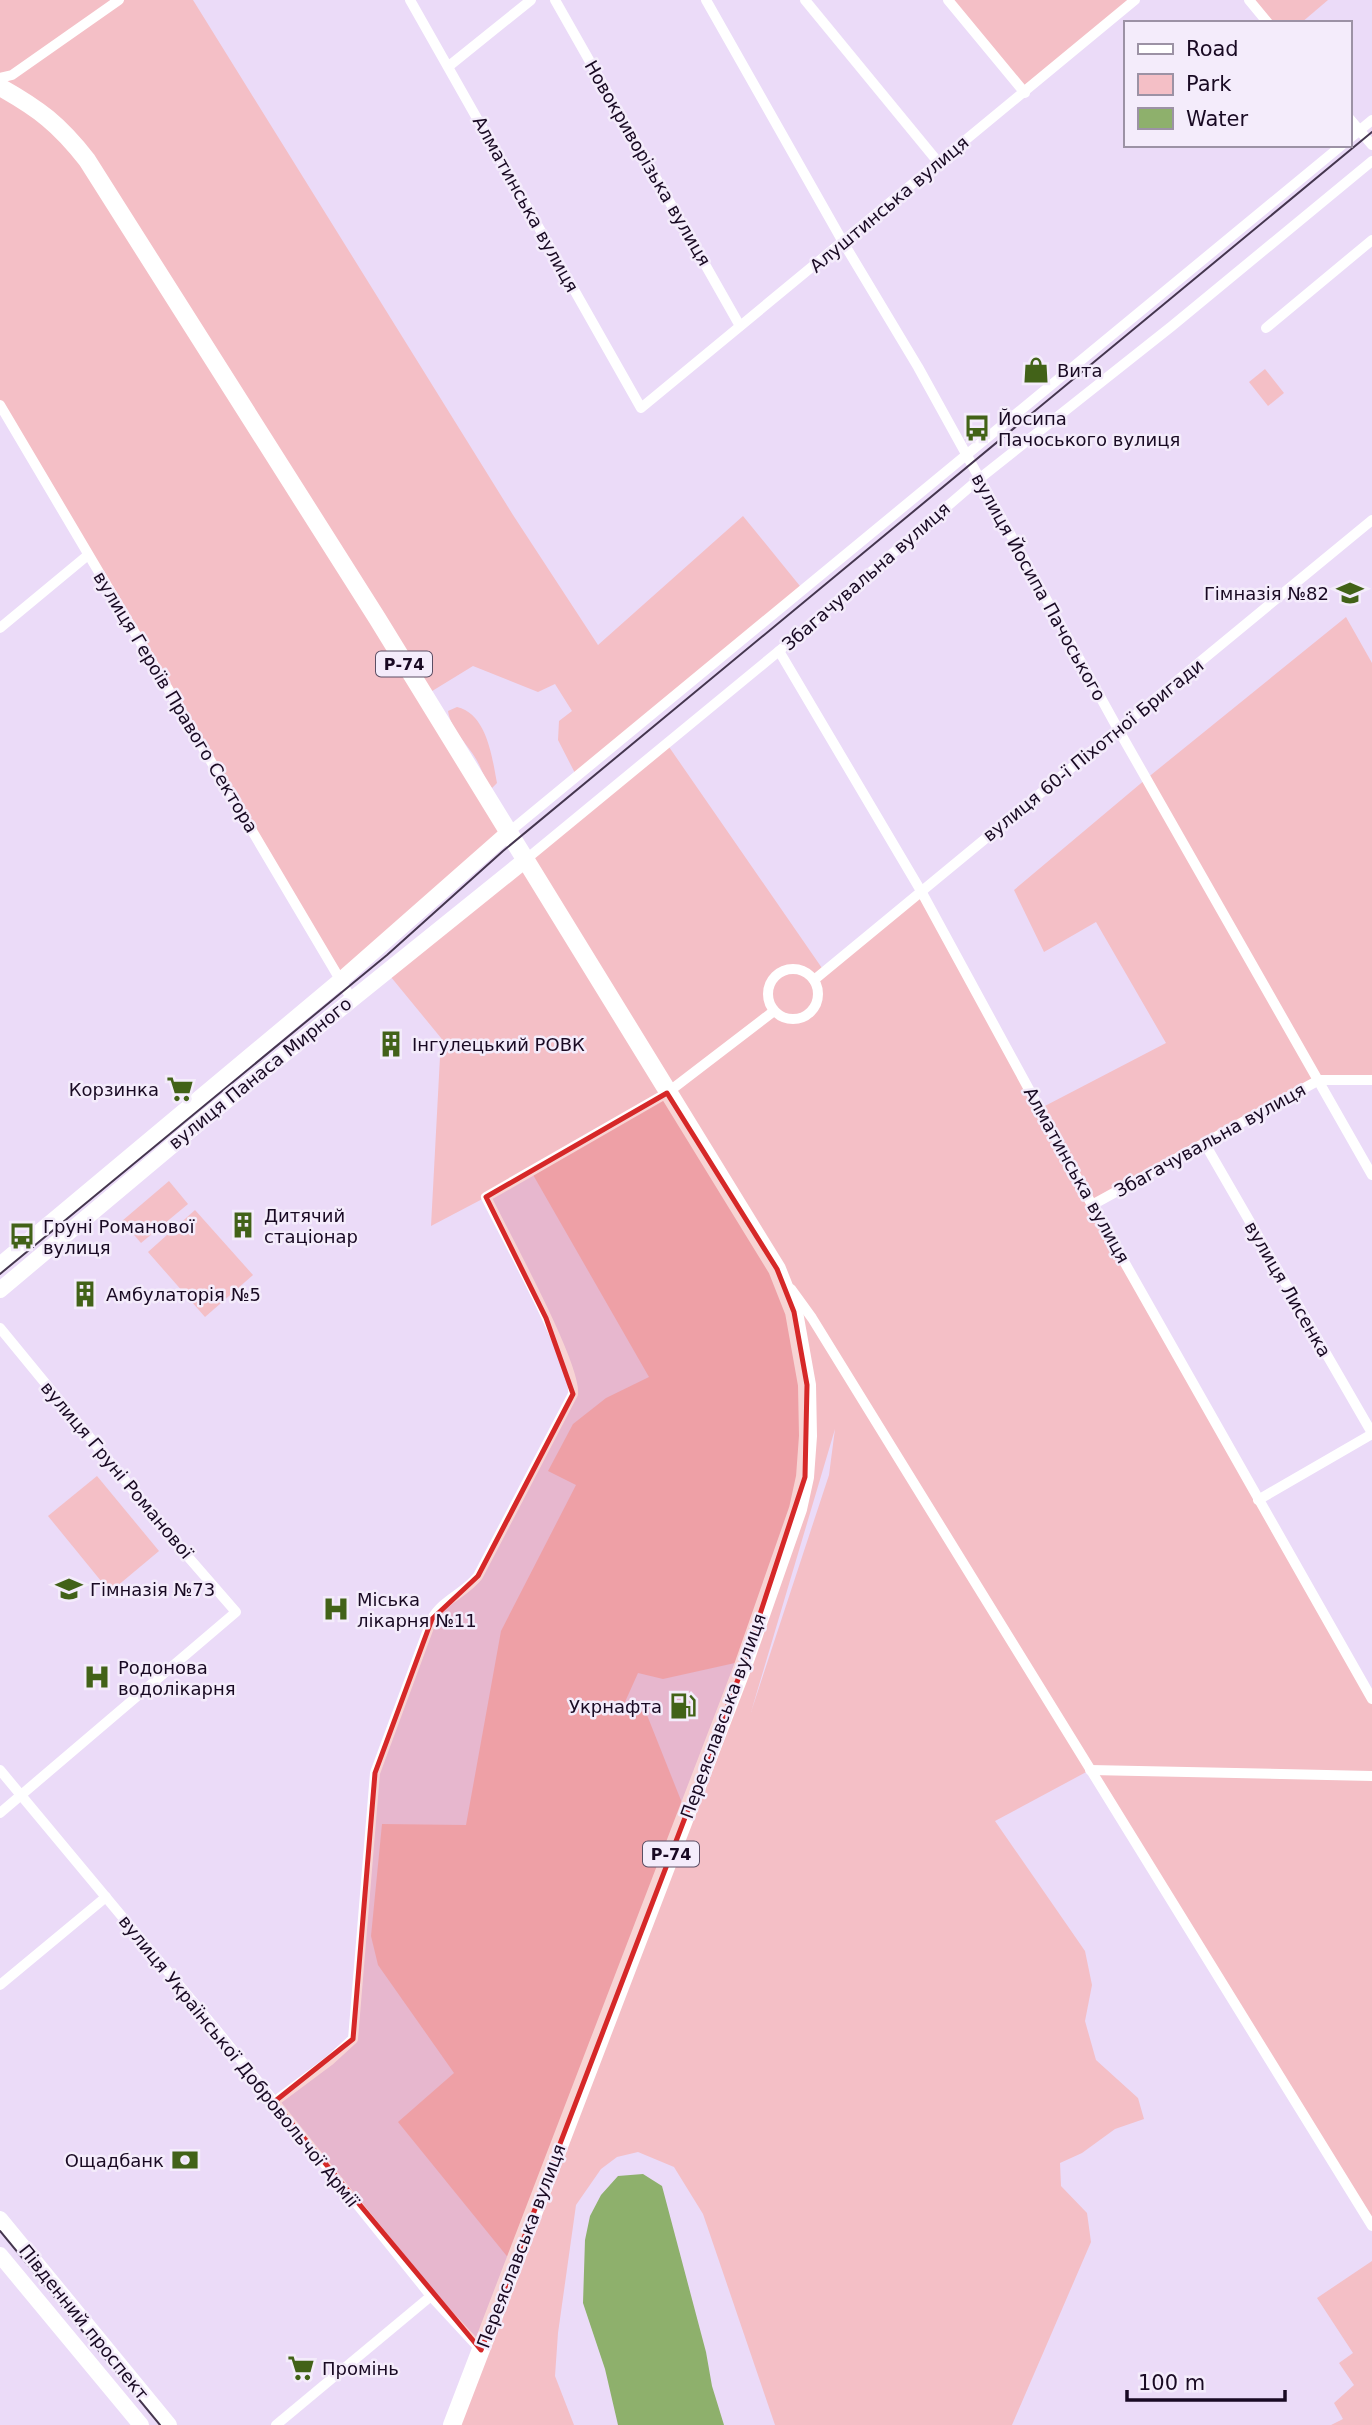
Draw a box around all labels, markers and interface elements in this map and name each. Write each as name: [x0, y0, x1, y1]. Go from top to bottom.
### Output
legend: [1124, 21, 1351, 147]
text: Road: [1186, 37, 1239, 61]
street label: Новокриворізька вулиця: [581, 57, 715, 269]
text: Park: [1186, 72, 1232, 96]
text: Water: [1186, 107, 1248, 131]
street label: Алматинська вулиця: [469, 112, 583, 296]
street label: Алуштинська вулиця: [805, 131, 973, 277]
shop icon: Вита: [1021, 355, 1051, 385]
place label: Вита: [1057, 360, 1103, 381]
place label: Йосипа Пачоського вулиця: [998, 408, 1180, 450]
bus stop icon: Йосипа Пачоського вулиця: [962, 413, 992, 443]
street label: вулиця Йосипа Пачоського: [968, 470, 1110, 704]
street label: Збагачувальна вулиця: [778, 497, 954, 655]
street label: вулиця Героїв Правого Сектора: [89, 567, 263, 837]
school or university icon: Гімназія №82: [1335, 578, 1365, 608]
place label: Гімназія №82: [1204, 583, 1329, 604]
road number: Р-74: [376, 652, 432, 677]
street label: вулиця 60-ї Піхотної Бригади: [978, 654, 1208, 846]
street label: вулиця Панаса Мирного: [164, 993, 356, 1153]
building icon: Інгулецький РОВК: [376, 1029, 406, 1059]
place label: Інгулецький РОВК: [412, 1034, 585, 1055]
supermarket icon: Корзинка: [165, 1074, 195, 1104]
place label: Корзинка: [69, 1079, 159, 1100]
street label: Збагачувальна вулиця: [1111, 1079, 1309, 1201]
street label: Алматинська вулиця: [1020, 1083, 1134, 1267]
place label: Дитячий стаціонар: [264, 1205, 358, 1247]
building icon: Дитячий стаціонар: [228, 1210, 258, 1240]
place label: Груні Романової вулиця: [43, 1216, 195, 1258]
street label: вулиця Лисенка: [1241, 1217, 1335, 1361]
bus stop icon: Груні Романової вулиця: [7, 1221, 37, 1251]
building icon: Амбулаторія №5: [70, 1279, 100, 1309]
place label: Амбулаторія №5: [106, 1284, 261, 1305]
street label: вулиця Груні Романової: [37, 1377, 198, 1564]
school or university icon: Гімназія №73: [54, 1574, 84, 1604]
place label: Гімназія №73: [90, 1579, 215, 1600]
place label: Міська лікарня №11: [357, 1589, 477, 1631]
hospital icon: Міська лікарня №11: [321, 1594, 351, 1624]
street label: Переяславська вулиця: [676, 1611, 770, 1821]
place label: Родонова водолікарня: [118, 1657, 236, 1699]
hospital icon: Родонова водолікарня: [82, 1662, 112, 1692]
fuel station icon: Укрнафта: [668, 1691, 698, 1721]
place label: Укрнафта: [569, 1696, 662, 1717]
road number: Р-74: [643, 1842, 699, 1866]
street label: вулиця Української Добровольчої Армії: [115, 1911, 364, 2212]
street label: Переяславська вулиця: [472, 2141, 570, 2351]
bank icon: Ощадбанк: [170, 2145, 200, 2175]
place label: Ощадбанк: [65, 2150, 164, 2171]
street label: Південний проспект: [15, 2240, 153, 2404]
supermarket icon: Промінь: [286, 2353, 316, 2383]
place label: Промінь: [322, 2358, 399, 2379]
scale bar: [1127, 2358, 1284, 2402]
text: 100 m: [1138, 2371, 1205, 2395]

